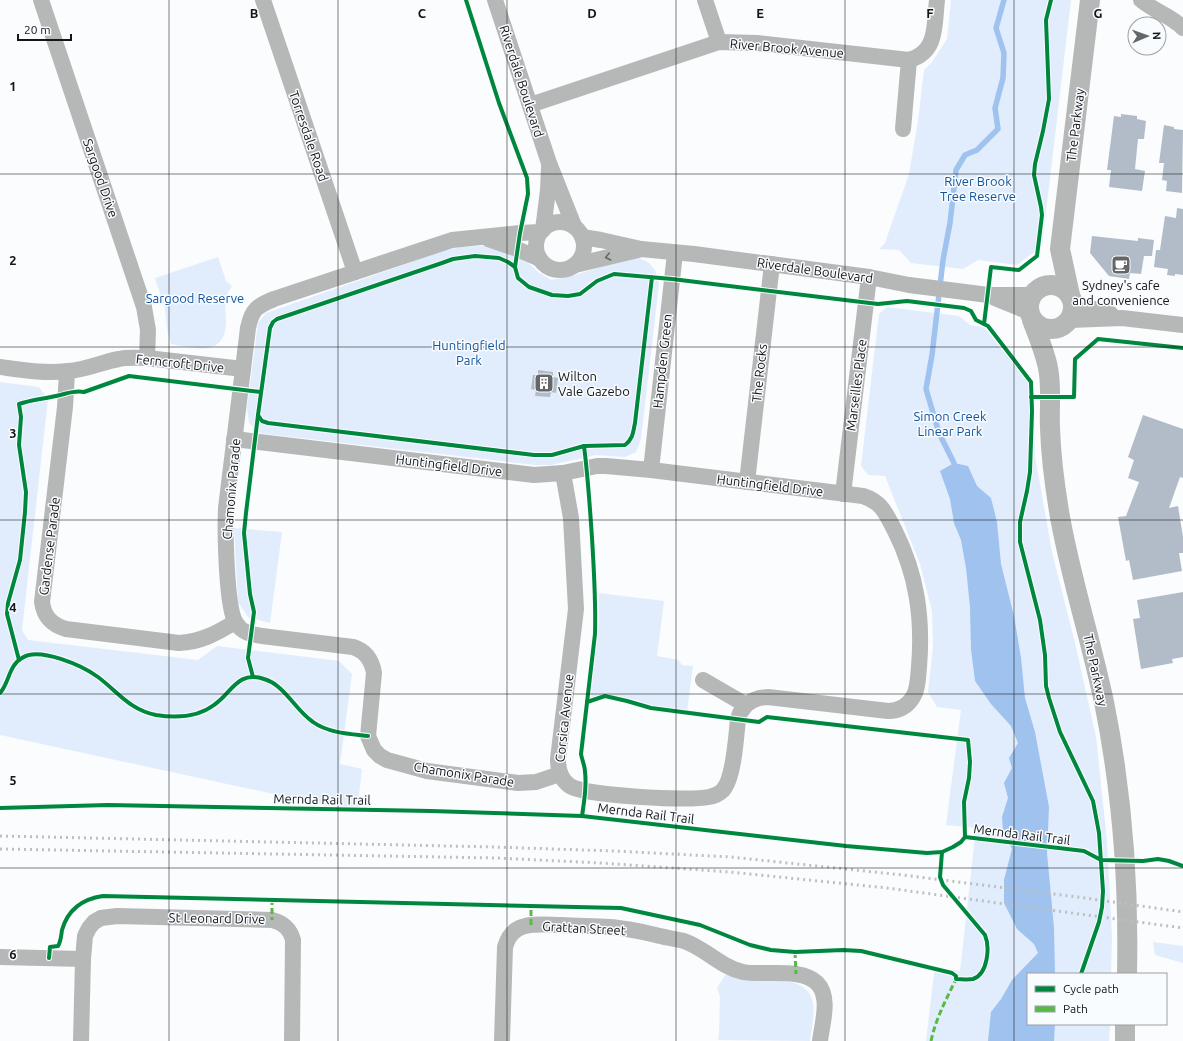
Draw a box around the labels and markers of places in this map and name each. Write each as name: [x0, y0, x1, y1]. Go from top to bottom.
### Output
cafe icon: Sydney's cafe and convenience: [1110, 254, 1132, 276]
place label: Sydney's cafe and convenience: [1072, 278, 1170, 307]
place label: Wilton Vale Gazebo: [558, 369, 630, 398]
building icon: Wilton Vale Gazebo: [533, 372, 555, 394]

